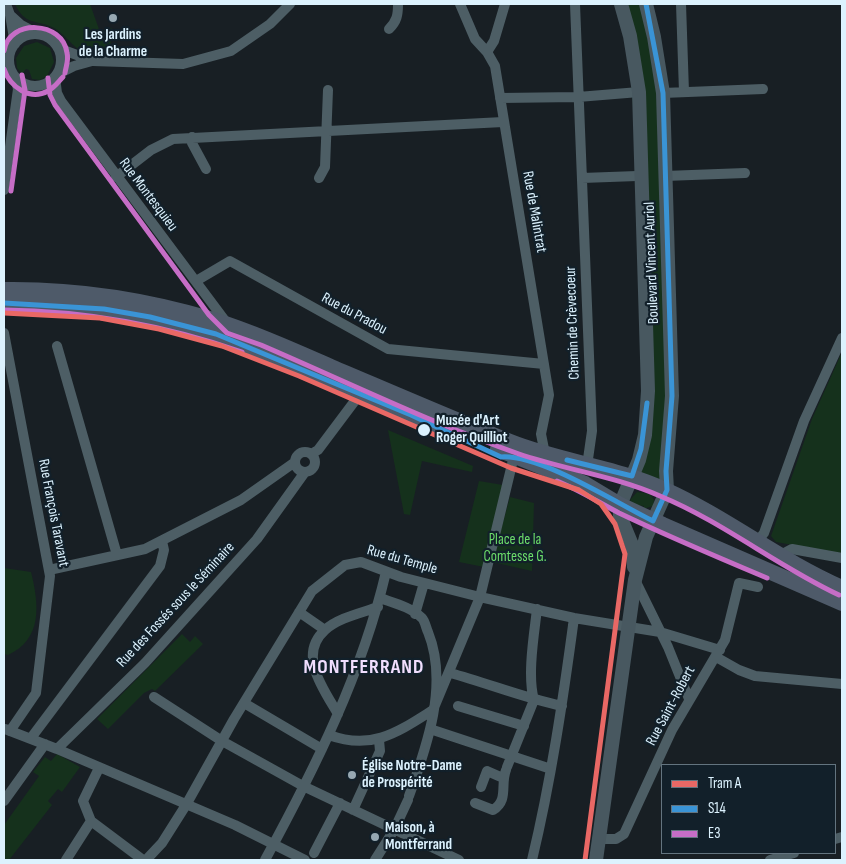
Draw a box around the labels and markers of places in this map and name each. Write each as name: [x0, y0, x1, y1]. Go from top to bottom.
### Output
marker: Les Jardins de la Charme: [107, 12, 119, 24]
place label: Les Jardins de la Charme: [79, 26, 147, 61]
place label: Musée d'Art Roger Quilliot: [436, 412, 508, 447]
marker: Musée d'Art Roger Quilliot: [416, 422, 432, 438]
place label: Église Notre-Dame de Prospérité: [362, 757, 462, 792]
marker: Église Notre-Dame de Prospérité: [346, 769, 358, 781]
place label: Maison, à Montferrand: [385, 819, 452, 854]
marker: Maison, à Montferrand: [369, 831, 381, 843]

